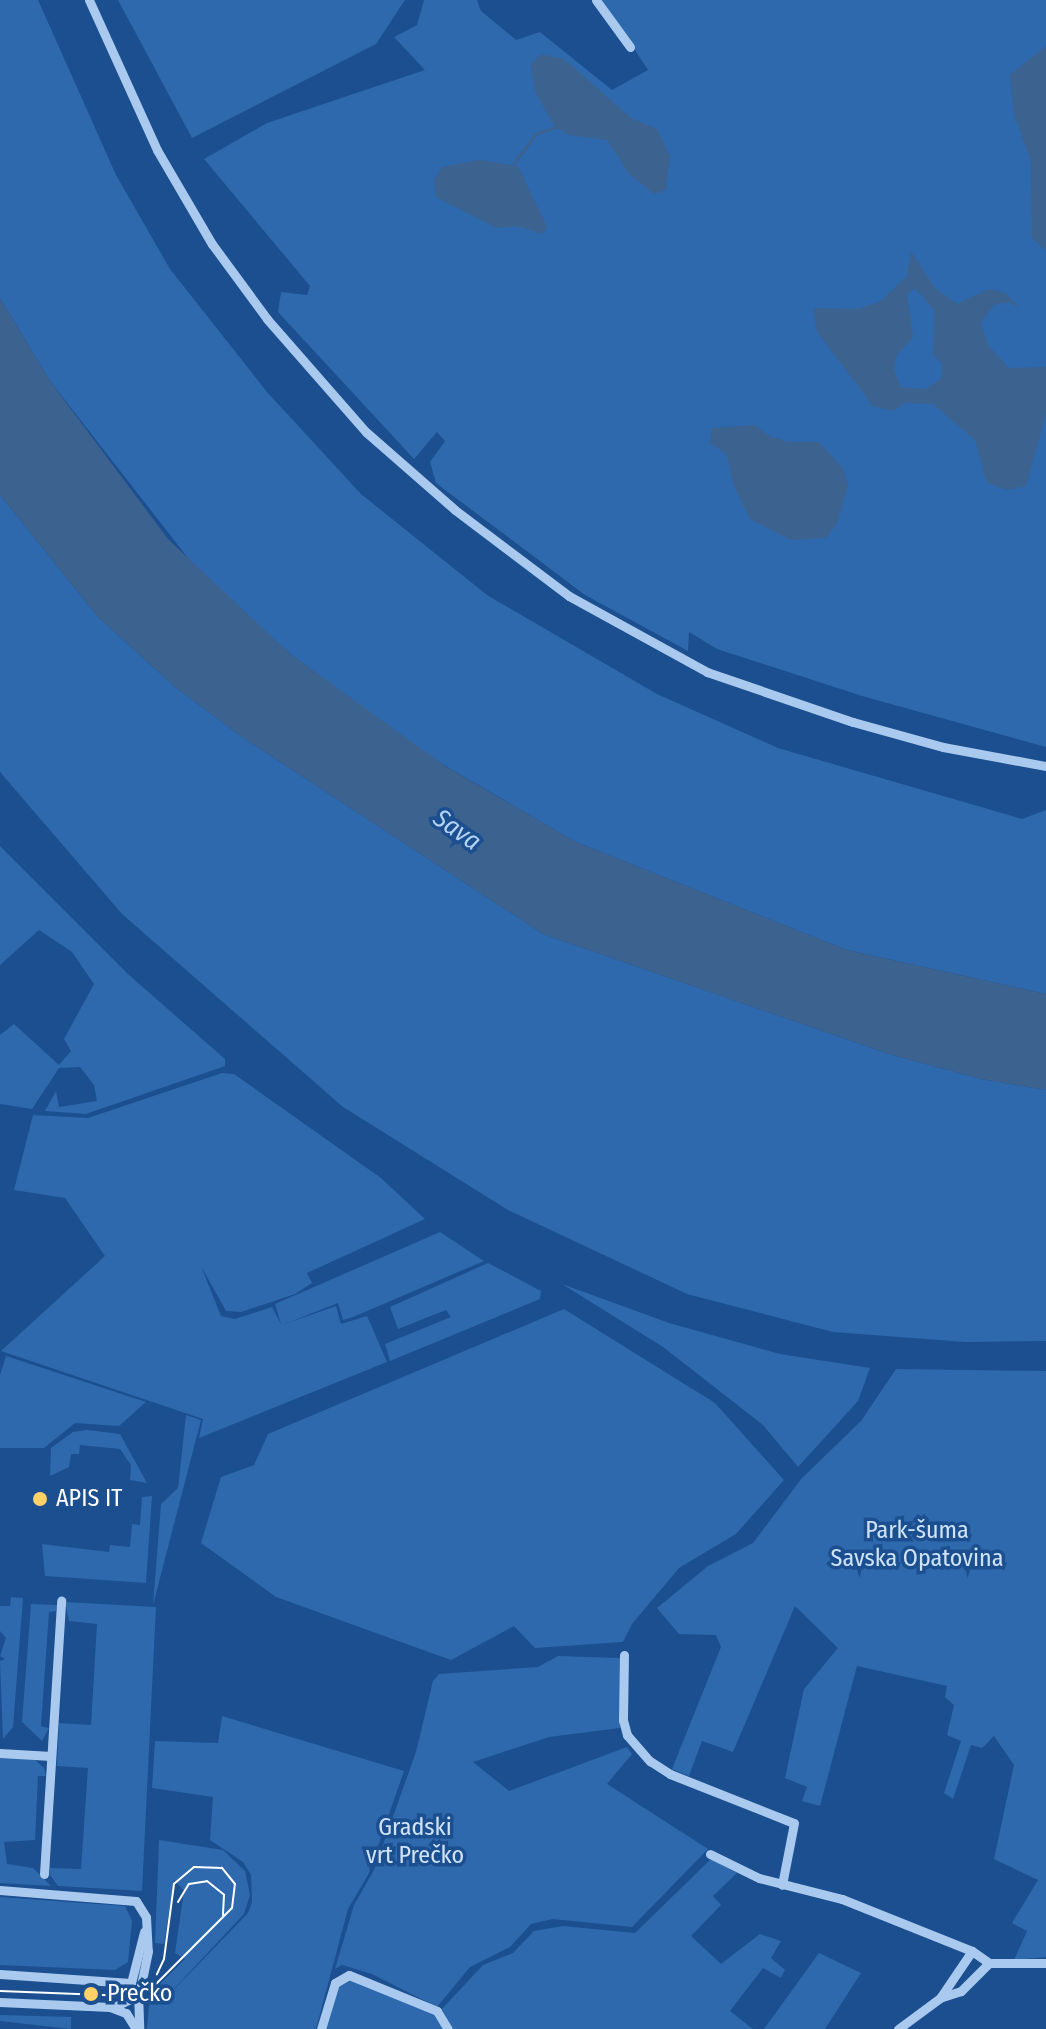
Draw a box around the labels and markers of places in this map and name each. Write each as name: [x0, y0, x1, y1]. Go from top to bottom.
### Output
place label: APIS IT: [56, 1485, 122, 1513]
marker: APIS IT: [31, 1490, 49, 1508]
place label: Prečko: [107, 1980, 172, 2008]
marker: Prečko: [82, 1985, 100, 2003]

